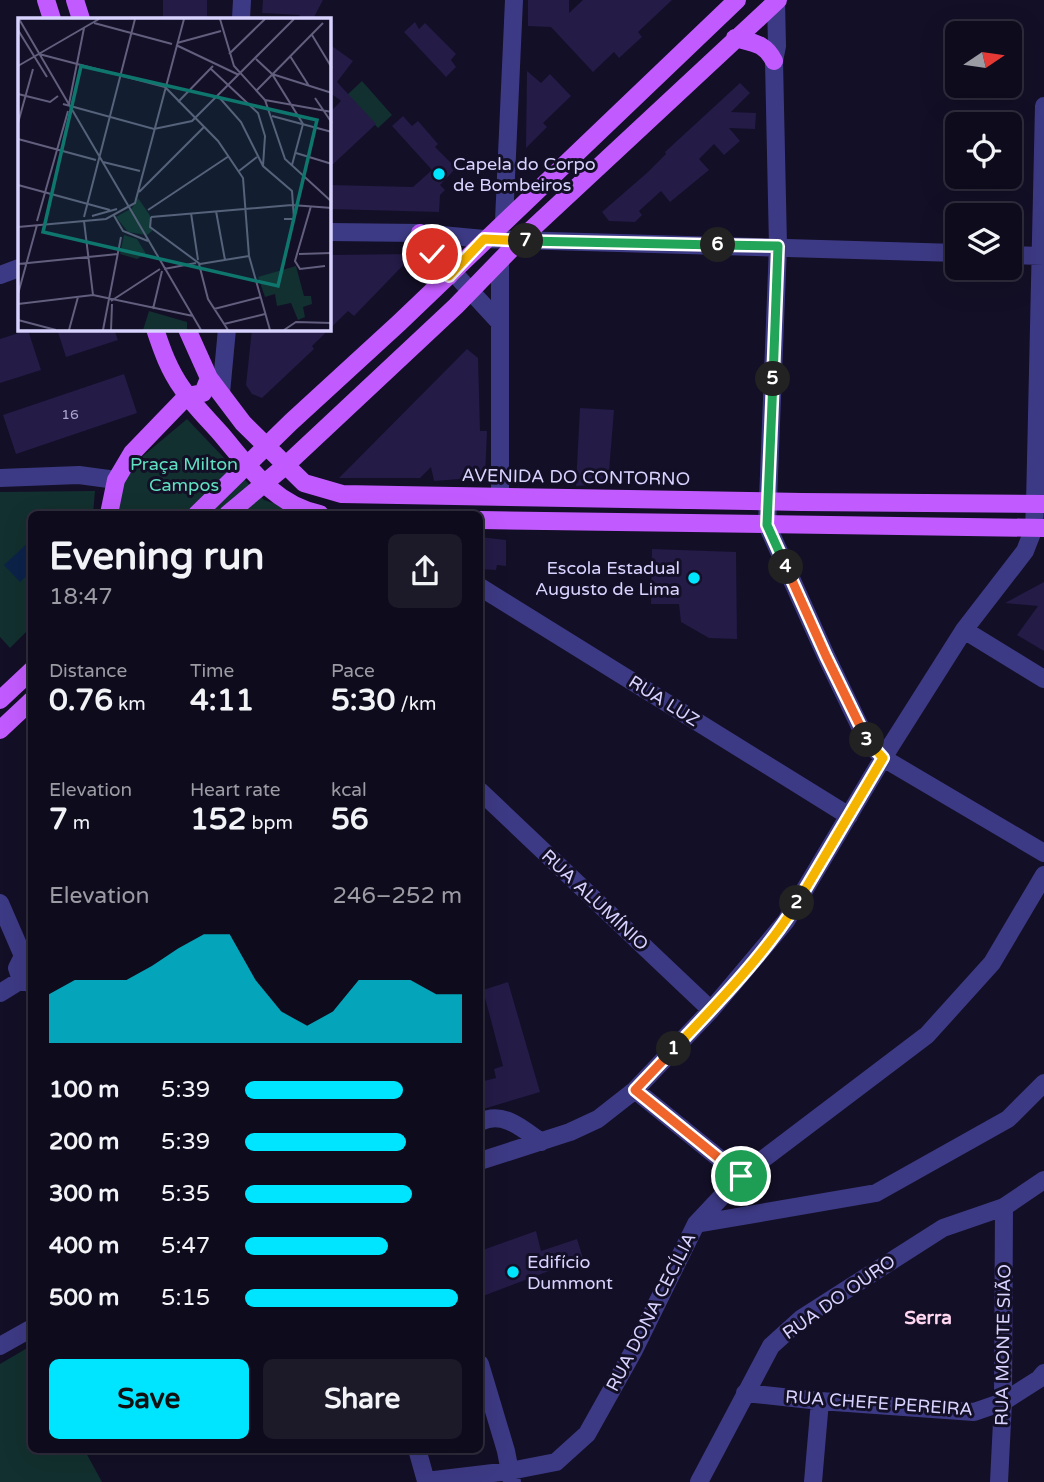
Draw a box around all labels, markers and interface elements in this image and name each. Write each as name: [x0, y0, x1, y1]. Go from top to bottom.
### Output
inset map: [18, 18, 331, 331]
north arrow: [945, 21, 1022, 98]
map controls: [945, 21, 1022, 280]
button: locate: [945, 112, 1022, 189]
place label: Capela do Corpo de Bombeiros: [453, 153, 596, 196]
marker: Capela do Corpo de Bombeiros: [431, 166, 447, 182]
button: layers: [945, 203, 1022, 280]
pin: [402, 224, 462, 284]
pin: 7: [508, 224, 544, 258]
pin: 6: [700, 228, 736, 262]
text: 7: [520, 229, 531, 251]
text: 6: [712, 233, 723, 255]
icon: check: [413, 235, 451, 273]
pin: 5: [756, 362, 790, 396]
text: 5: [767, 367, 778, 389]
house number: 16: [61, 406, 79, 423]
park label: Praça Milton Campos: [130, 453, 238, 496]
street label: AVENIDA DO CONTORNO: [462, 464, 690, 490]
text: Evening run: [49, 534, 264, 580]
button: share: [388, 534, 462, 608]
pin: 4: [768, 550, 804, 584]
text: 4: [780, 555, 791, 577]
place label: Escola Estadual Augusto de Lima: [535, 557, 680, 600]
marker: Escola Estadual Augusto de Lima: [686, 570, 702, 586]
text: 18:47: [49, 583, 113, 611]
text: Distance: [49, 660, 127, 682]
text: Time: [190, 660, 234, 682]
text: Pace: [331, 660, 375, 682]
street label: RUA LUZ: [625, 671, 703, 731]
text: 0.76: [49, 682, 113, 719]
text: 4:11: [190, 682, 254, 719]
text: 5:30: [331, 682, 395, 719]
text: km: [113, 693, 146, 715]
text: /km: [395, 693, 436, 715]
pin: 3: [850, 722, 884, 758]
text: 3: [861, 728, 872, 750]
text: Elevation: [49, 779, 132, 801]
text: Heart rate: [190, 779, 281, 801]
text: kcal: [331, 779, 367, 801]
text: 7: [49, 801, 68, 838]
text: 152: [190, 801, 247, 838]
text: 56: [331, 801, 369, 838]
text: m: [68, 812, 90, 834]
text: bpm: [247, 812, 293, 834]
street label: RUA ALUMÍNIO: [537, 845, 653, 955]
text: Elevation: [49, 882, 150, 910]
text: 246–252 m: [333, 882, 462, 910]
pin: 2: [780, 886, 814, 920]
text: 2: [791, 891, 802, 913]
pin: 1: [656, 1032, 692, 1066]
text: 1: [668, 1037, 679, 1059]
text: 100 m: [49, 1076, 119, 1104]
text: 5:39: [161, 1076, 210, 1104]
text: 200 m: [49, 1128, 119, 1156]
text: 5:39: [161, 1128, 210, 1156]
pin: [711, 1146, 771, 1206]
icon: arrive: [722, 1157, 760, 1195]
text: 300 m: [49, 1180, 119, 1208]
text: 5:35: [161, 1180, 210, 1208]
street label: RUA DONA CECÍLIA: [601, 1229, 701, 1395]
text: 400 m: [49, 1232, 119, 1260]
text: 5:47: [161, 1232, 210, 1260]
street label: RUA DO OURO: [778, 1250, 900, 1344]
place label: Edifício Dummont: [527, 1251, 613, 1294]
marker: Edifício Dummont: [505, 1264, 521, 1280]
street label: RUA MONTE SIÃO: [991, 1264, 1015, 1426]
text: 500 m: [49, 1284, 119, 1312]
text: 5:15: [161, 1284, 210, 1312]
district label: Serra: [904, 1307, 952, 1329]
button: Save: [49, 1359, 249, 1439]
button: Share: [263, 1359, 462, 1439]
street label: RUA CHEFE PEREIRA: [784, 1385, 974, 1421]

